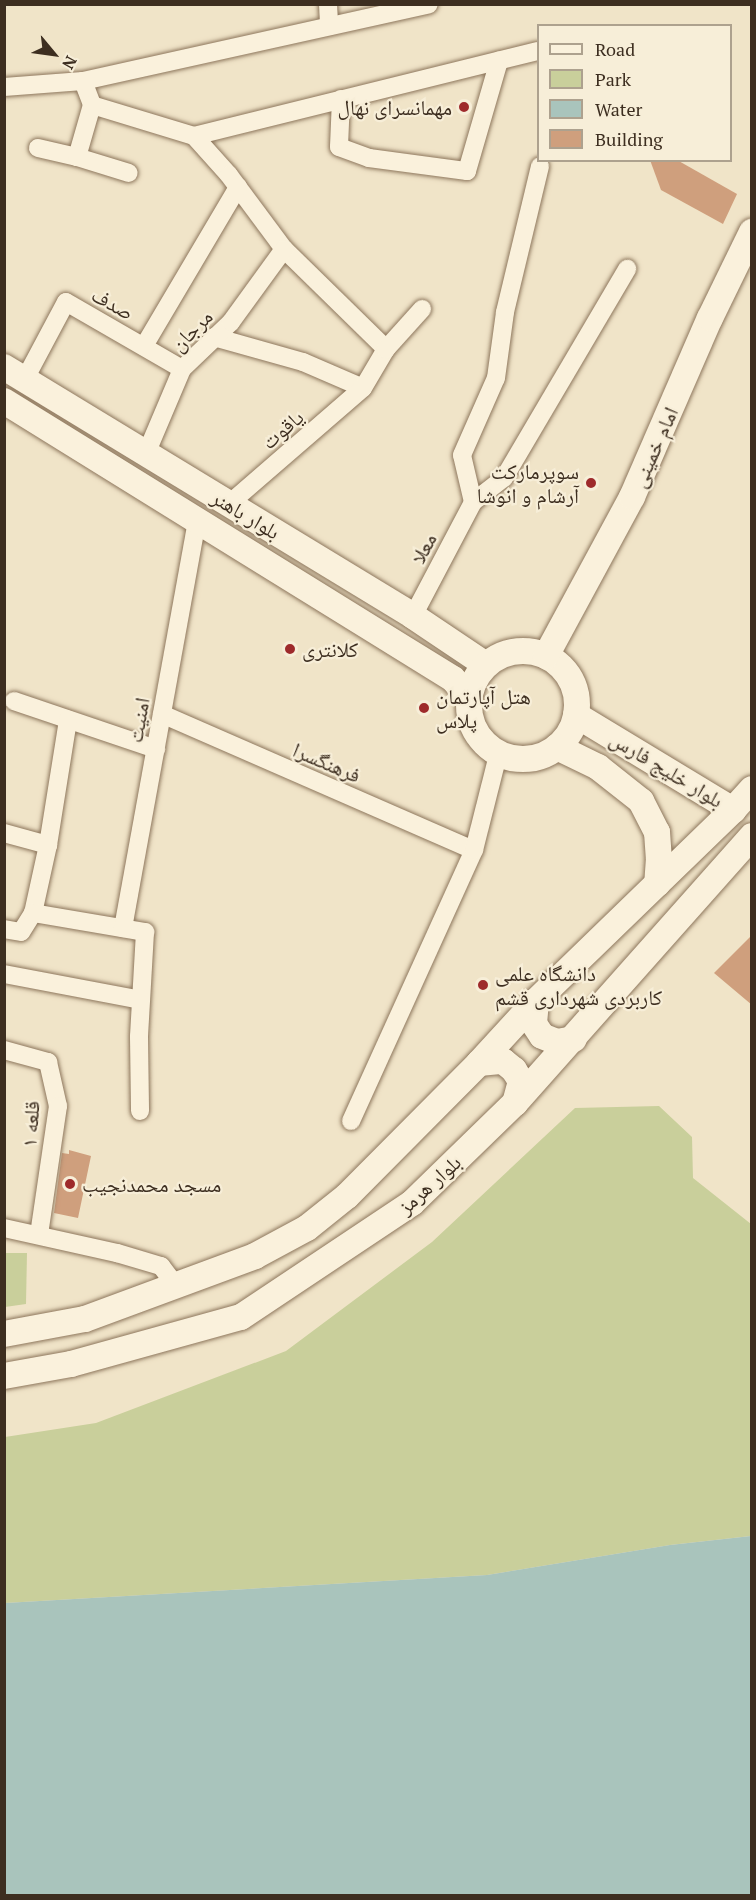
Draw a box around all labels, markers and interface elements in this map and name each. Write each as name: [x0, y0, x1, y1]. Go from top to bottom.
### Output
north arrow: [24, 24, 84, 84]
legend: [537, 24, 732, 162]
text: Road: [595, 37, 635, 61]
text: N: [57, 52, 82, 73]
text: Park: [595, 67, 631, 91]
place label: مهمانسرای نهال: [338, 94, 452, 120]
text: Water: [595, 97, 642, 121]
marker: مهمانسرای نهال: [457, 100, 471, 114]
text: Building: [595, 127, 663, 151]
street label: صدف: [88, 281, 138, 325]
street label: مرجان: [165, 304, 217, 356]
street label: امام خمینی: [625, 403, 683, 491]
street label: یاقوت: [256, 404, 308, 454]
place label: سوپرمارکت آرشام و انوشا: [477, 458, 579, 508]
marker: سوپرمارکت آرشام و انوشا: [584, 476, 598, 490]
street label: بلوار باهنر: [207, 484, 285, 544]
street label: معلا: [405, 528, 441, 568]
place label: کلانتری: [302, 636, 358, 662]
marker: کلانتری: [283, 642, 297, 656]
place label: هتل آپارتمان پلاس: [436, 683, 531, 733]
street label: امنیت: [122, 695, 154, 745]
marker: هتل آپارتمان پلاس: [417, 701, 431, 715]
street label: بلوار خلیج فارس: [606, 725, 728, 813]
street label: فرهنگسرا: [289, 737, 365, 787]
place label: دانشگاه علمی کاربردی شهرداری قشم: [495, 960, 662, 1010]
marker: دانشگاه علمی کاربردی شهرداری قشم: [476, 978, 490, 992]
street label: قلعه ۱: [16, 1100, 44, 1148]
street label: بلوار هرمز: [392, 1149, 466, 1219]
place label: مسجد محمدنجیب: [82, 1171, 221, 1197]
marker: مسجد محمدنجیب: [63, 1177, 77, 1191]

